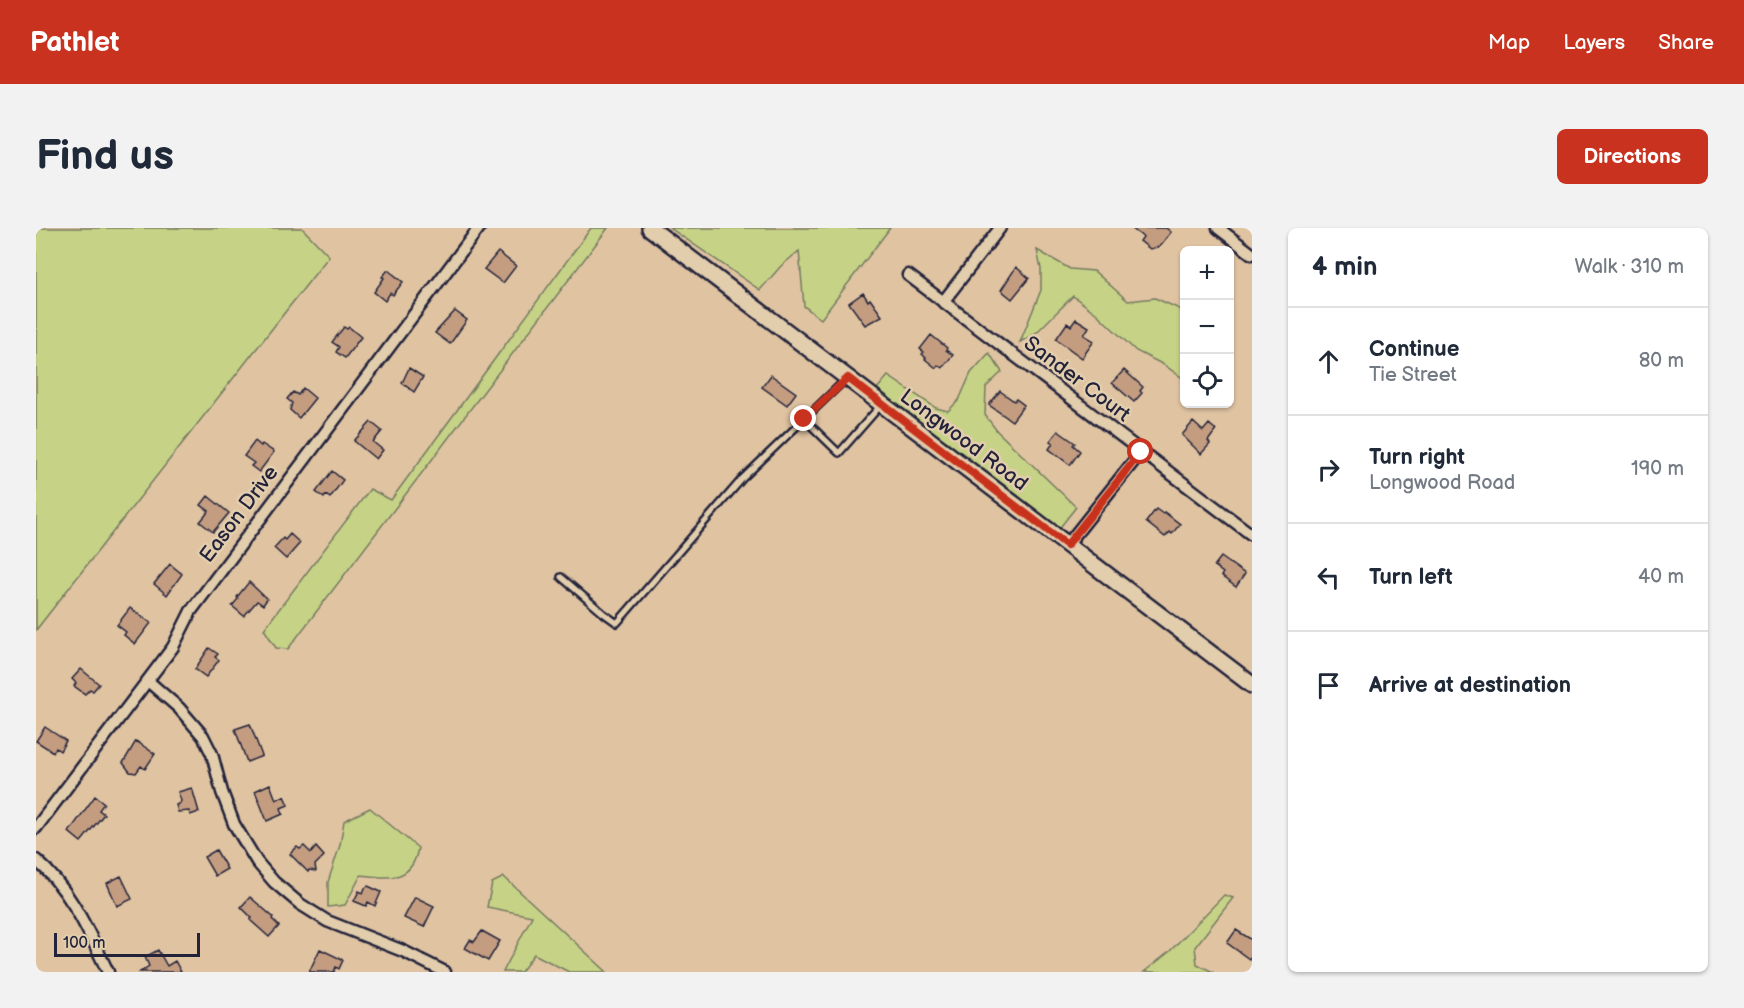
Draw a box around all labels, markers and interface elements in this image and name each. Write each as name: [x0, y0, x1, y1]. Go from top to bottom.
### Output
text: Pathlet: [30, 26, 119, 59]
text: Map: [1488, 30, 1530, 55]
text: Layers: [1563, 30, 1625, 55]
text: Share: [1658, 30, 1714, 55]
button: Directions: [1557, 129, 1708, 184]
text: Find us: [36, 131, 174, 182]
map controls: [1180, 246, 1234, 408]
button: +: [1180, 246, 1234, 300]
text: 4 min: [1312, 252, 1377, 283]
text: Walk · 310 m: [1575, 255, 1684, 279]
button: −: [1180, 300, 1234, 354]
street label: Sander Court: [1019, 331, 1136, 427]
text: Continue: [1369, 336, 1459, 363]
icon: ahead: [1312, 345, 1345, 378]
text: 80 m: [1639, 349, 1684, 373]
button: locate: [1180, 354, 1234, 408]
text: Tie Street: [1369, 363, 1457, 387]
street label: Longwood Road: [895, 384, 1033, 496]
route end: [790, 405, 816, 431]
route start: [1127, 438, 1153, 464]
text: Turn right: [1369, 444, 1465, 471]
icon: right: [1312, 453, 1345, 486]
text: 190 m: [1631, 457, 1684, 481]
street label: Eason Drive: [194, 461, 284, 567]
text: Longwood Road: [1369, 471, 1515, 495]
icon: left: [1312, 561, 1345, 594]
text: Turn left: [1369, 564, 1453, 591]
text: 40 m: [1638, 565, 1684, 589]
icon: arrive: [1312, 669, 1345, 702]
text: Arrive at destination: [1369, 672, 1571, 699]
scale bar: [54, 930, 200, 958]
text: 100 m: [63, 934, 106, 953]

